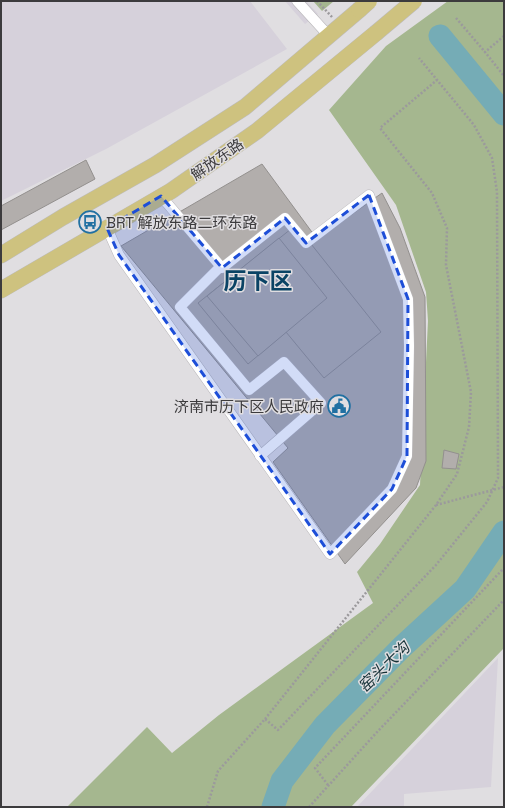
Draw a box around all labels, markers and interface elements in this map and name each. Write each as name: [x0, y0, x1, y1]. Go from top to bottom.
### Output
street label: 解放东路: [187, 134, 247, 184]
bus stop icon: BRT 解放东路二环东路: [77, 209, 103, 235]
place label: BRT 解放东路二环东路: [106, 213, 258, 232]
district label: 历下区: [224, 266, 293, 296]
public building icon: 济南市历下区人民政府: [326, 393, 352, 419]
place label: 济南市历下区人民政府: [174, 397, 324, 416]
water label: 窑头大沟: [354, 636, 416, 697]

